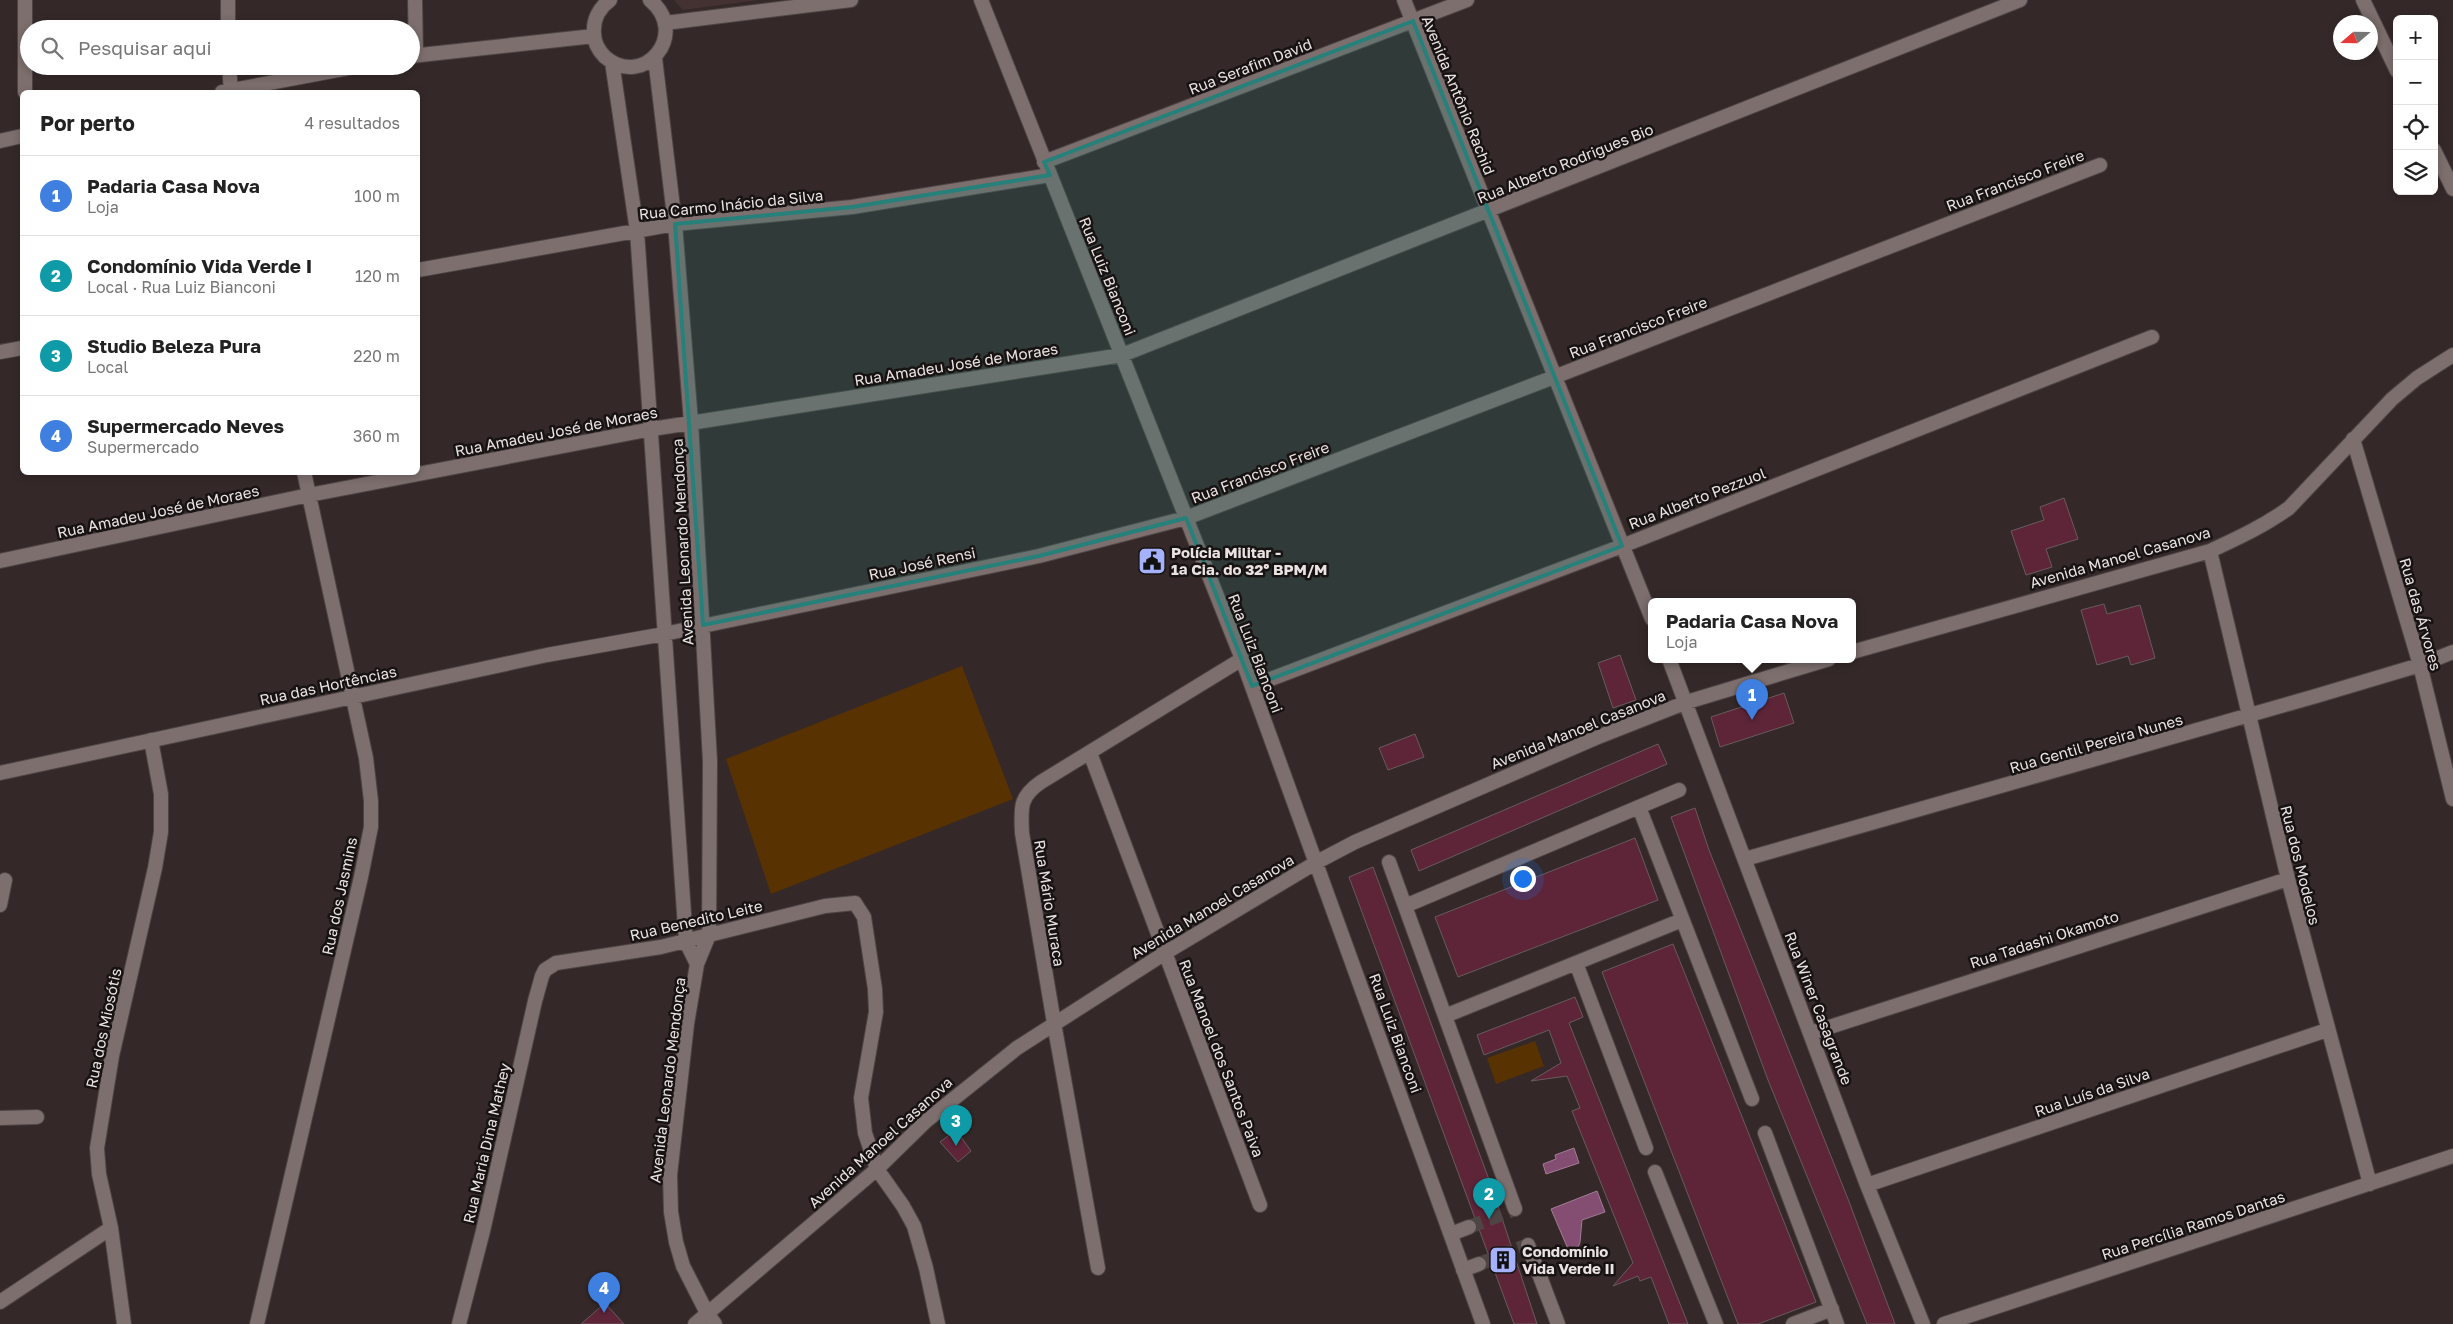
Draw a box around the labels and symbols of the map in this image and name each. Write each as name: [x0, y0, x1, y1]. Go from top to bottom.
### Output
street label: Avenida Antônio Rachid: [1419, 13, 1499, 177]
north arrow: [2333, 15, 2378, 60]
street label: Rua Serafim David: [1186, 34, 1314, 98]
street label: Rua Alberto Rodrigues Bio: [1474, 119, 1656, 207]
street label: Rua Francisco Freire: [1943, 145, 2087, 215]
street label: Rua Carmo Inácio da Silva: [638, 185, 824, 223]
street label: Rua Luiz Bianconi: [1076, 214, 1140, 338]
street label: Rua Francisco Freire: [1566, 292, 1710, 362]
street label: Rua Amadeu José de Moraes: [853, 339, 1059, 389]
street label: Rua Amadeu José de Moraes: [453, 403, 659, 459]
street label: Rua Francisco Freire: [1188, 437, 1332, 507]
street label: Avenida Leonardo Mendonça: [668, 438, 696, 646]
street label: Rua Alberto Pezzuol: [1626, 463, 1768, 532]
street label: Rua Amadeu José de Moraes: [55, 481, 261, 541]
street label: Avenida Manoel Casanova: [2028, 523, 2212, 591]
street label: Rua José Rensi: [867, 543, 977, 583]
place label: Polícia Militar - 1ª Cia. do 32º BPM/M: [1171, 543, 1327, 578]
public building icon: Polícia Militar - 1ª Cia. do 32º BPM/M: [1137, 546, 1167, 576]
street label: Rua das Árvores: [2396, 556, 2446, 672]
street label: Rua Luiz Bianconi: [1225, 591, 1287, 715]
street label: Rua das Hortências: [258, 662, 398, 708]
pin: 1: [1736, 679, 1768, 720]
street label: Avenida Manoel Casanova: [1488, 686, 1668, 772]
street label: Rua Gentil Pereira Nunes: [2007, 710, 2185, 776]
street label: Rua dos Modelos: [2277, 803, 2325, 927]
street label: Rua dos Jasmins: [318, 835, 360, 957]
street label: Rua Mário Muraca: [1031, 838, 1069, 968]
street label: Avenida Manoel Casanova: [1127, 850, 1297, 962]
your location: [1510, 866, 1536, 892]
street label: Rua Benedito Leite: [628, 896, 764, 944]
street label: Rua Tadashi Okamoto: [1967, 906, 2121, 972]
street label: Rua Winer Casagrande: [1781, 929, 1857, 1087]
street label: Rua Manoel dos Santos Paiva: [1176, 957, 1268, 1159]
street label: Rua dos Miosótis: [82, 966, 124, 1090]
street label: Rua Luiz Bianconi: [1366, 971, 1426, 1095]
street label: Avenida Leonardo Mendonça: [645, 976, 689, 1184]
street label: Rua Maria Dina Mathey: [459, 1061, 513, 1225]
street label: Rua Luís da Silva: [2032, 1064, 2152, 1120]
street label: Avenida Manoel Casanova: [805, 1073, 955, 1211]
pin: 3: [940, 1105, 972, 1146]
pin: 2: [1473, 1178, 1505, 1219]
street label: Rua Percília Ramos Dantas: [2099, 1187, 2287, 1263]
place label: Condomínio Vida Verde II: [1522, 1242, 1615, 1277]
building icon: Condomínio Vida Verde II: [1488, 1245, 1518, 1275]
pin: 4: [588, 1272, 620, 1313]

